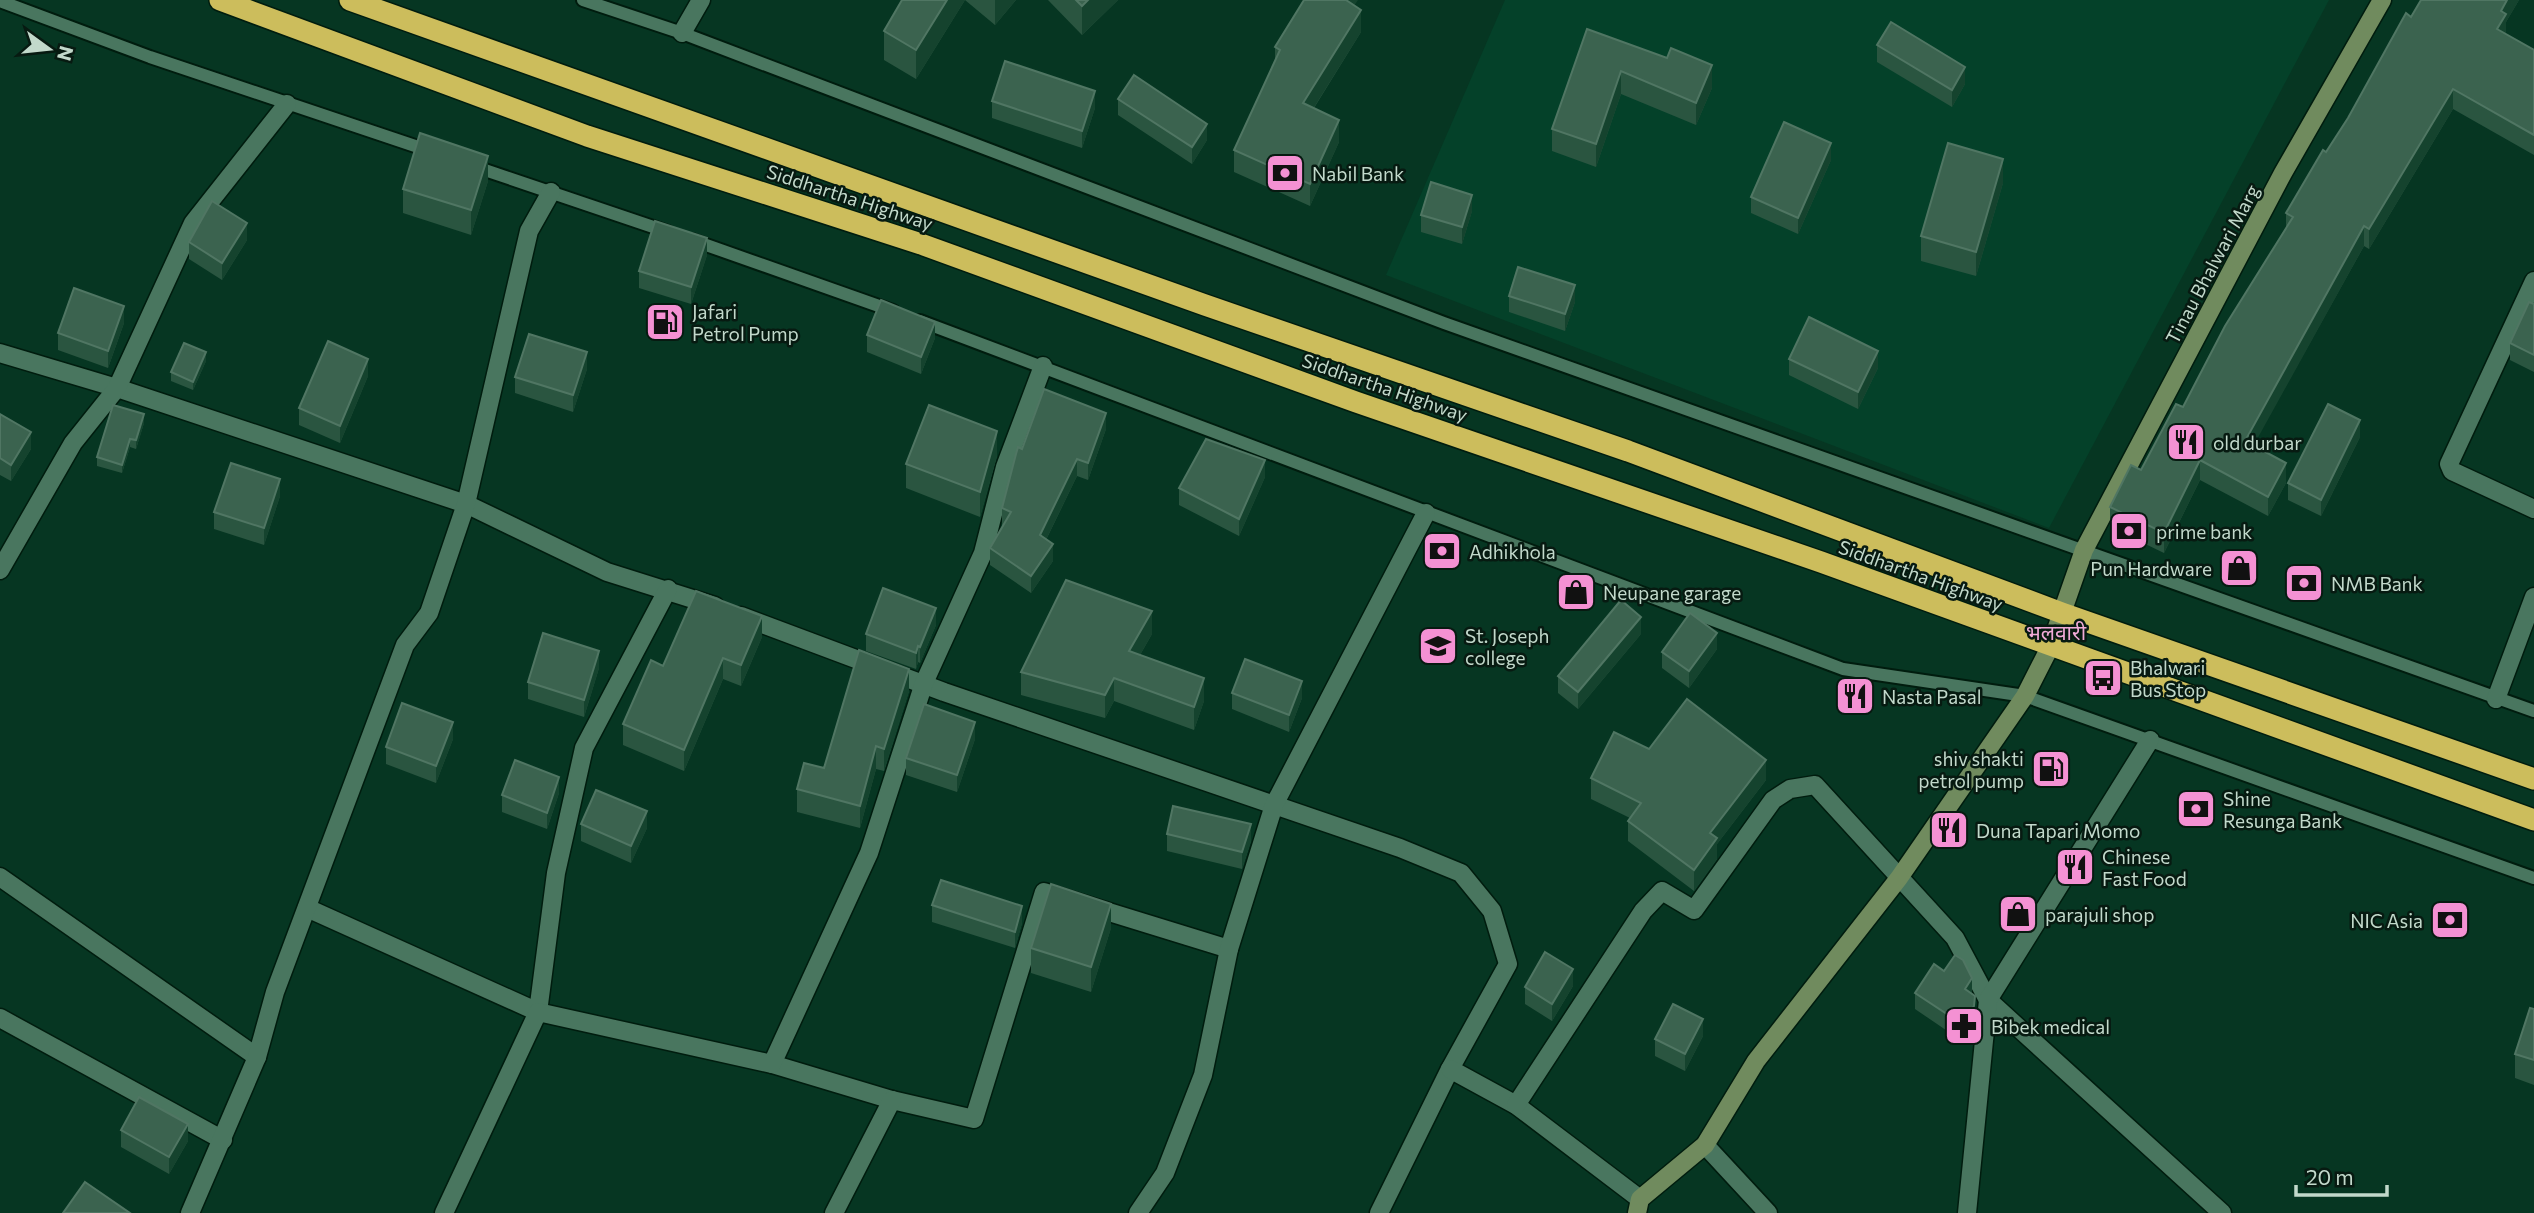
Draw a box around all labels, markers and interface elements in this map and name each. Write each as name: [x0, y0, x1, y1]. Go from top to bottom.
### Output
north arrow: [14, 14, 84, 84]
text: N: [53, 44, 79, 63]
bank icon: Nabil Bank: [1264, 152, 1306, 194]
street label: Siddhartha Highway: [764, 159, 936, 235]
place label: Nabil Bank: [1312, 162, 1404, 185]
street label: Tinau Bhalwari Marg: [2160, 180, 2264, 348]
place label: Jafari Petrol Pump: [692, 300, 799, 345]
fuel station icon: Jafari Petrol Pump: [644, 301, 686, 343]
street label: Siddhartha Highway: [1299, 348, 1471, 426]
restaurant icon: old durbar: [2165, 421, 2207, 463]
place label: old durbar: [2213, 431, 2302, 454]
bank icon: prime bank: [2108, 510, 2150, 552]
place label: prime bank: [2156, 520, 2252, 543]
bank icon: Adhikhola: [1421, 530, 1463, 572]
street label: Siddhartha Highway: [1836, 535, 2007, 615]
place label: Adhikhola: [1469, 540, 1556, 563]
shop icon: Pun Hardware: [2218, 547, 2260, 589]
place label: Pun Hardware: [2090, 557, 2212, 580]
bank icon: NMB Bank: [2283, 562, 2325, 604]
shop icon: Neupane garage: [1555, 571, 1597, 613]
place label: NMB Bank: [2331, 572, 2423, 595]
place label: Neupane garage: [1603, 581, 1741, 604]
district label: भलवारी: [2026, 619, 2087, 644]
place label: St. Joseph college: [1465, 624, 1549, 669]
school or university icon: St. Joseph college: [1417, 625, 1459, 667]
place label: Bhalwari Bus Stop: [2130, 656, 2206, 701]
bus stop icon: Bhalwari Bus Stop: [2082, 657, 2124, 699]
restaurant icon: Nasta Pasal: [1834, 675, 1876, 717]
place label: Nasta Pasal: [1882, 685, 1982, 708]
place label: shiv shakti petrol pump: [1918, 747, 2024, 792]
fuel station icon: shiv shakti petrol pump: [2030, 748, 2072, 790]
place label: Shine Resunga Bank: [2223, 787, 2342, 832]
bank icon: Shine Resunga Bank: [2175, 788, 2217, 830]
restaurant icon: Duna Tapari Momo: [1928, 809, 1970, 851]
place label: Duna Tapari Momo: [1976, 819, 2140, 842]
place label: Chinese Fast Food: [2102, 845, 2187, 890]
restaurant icon: Chinese Fast Food: [2054, 846, 2096, 888]
shop icon: parajuli shop: [1997, 893, 2039, 935]
bank icon: NIC Asia: [2429, 899, 2471, 941]
place label: parajuli shop: [2045, 903, 2154, 926]
place label: NIC Asia: [2350, 909, 2423, 932]
pharmacy icon: Bibek medical: [1943, 1005, 1985, 1047]
place label: Bibek medical: [1991, 1015, 2110, 1038]
scale bar: [2296, 1154, 2387, 1198]
text: 20 m: [2306, 1164, 2354, 1189]

